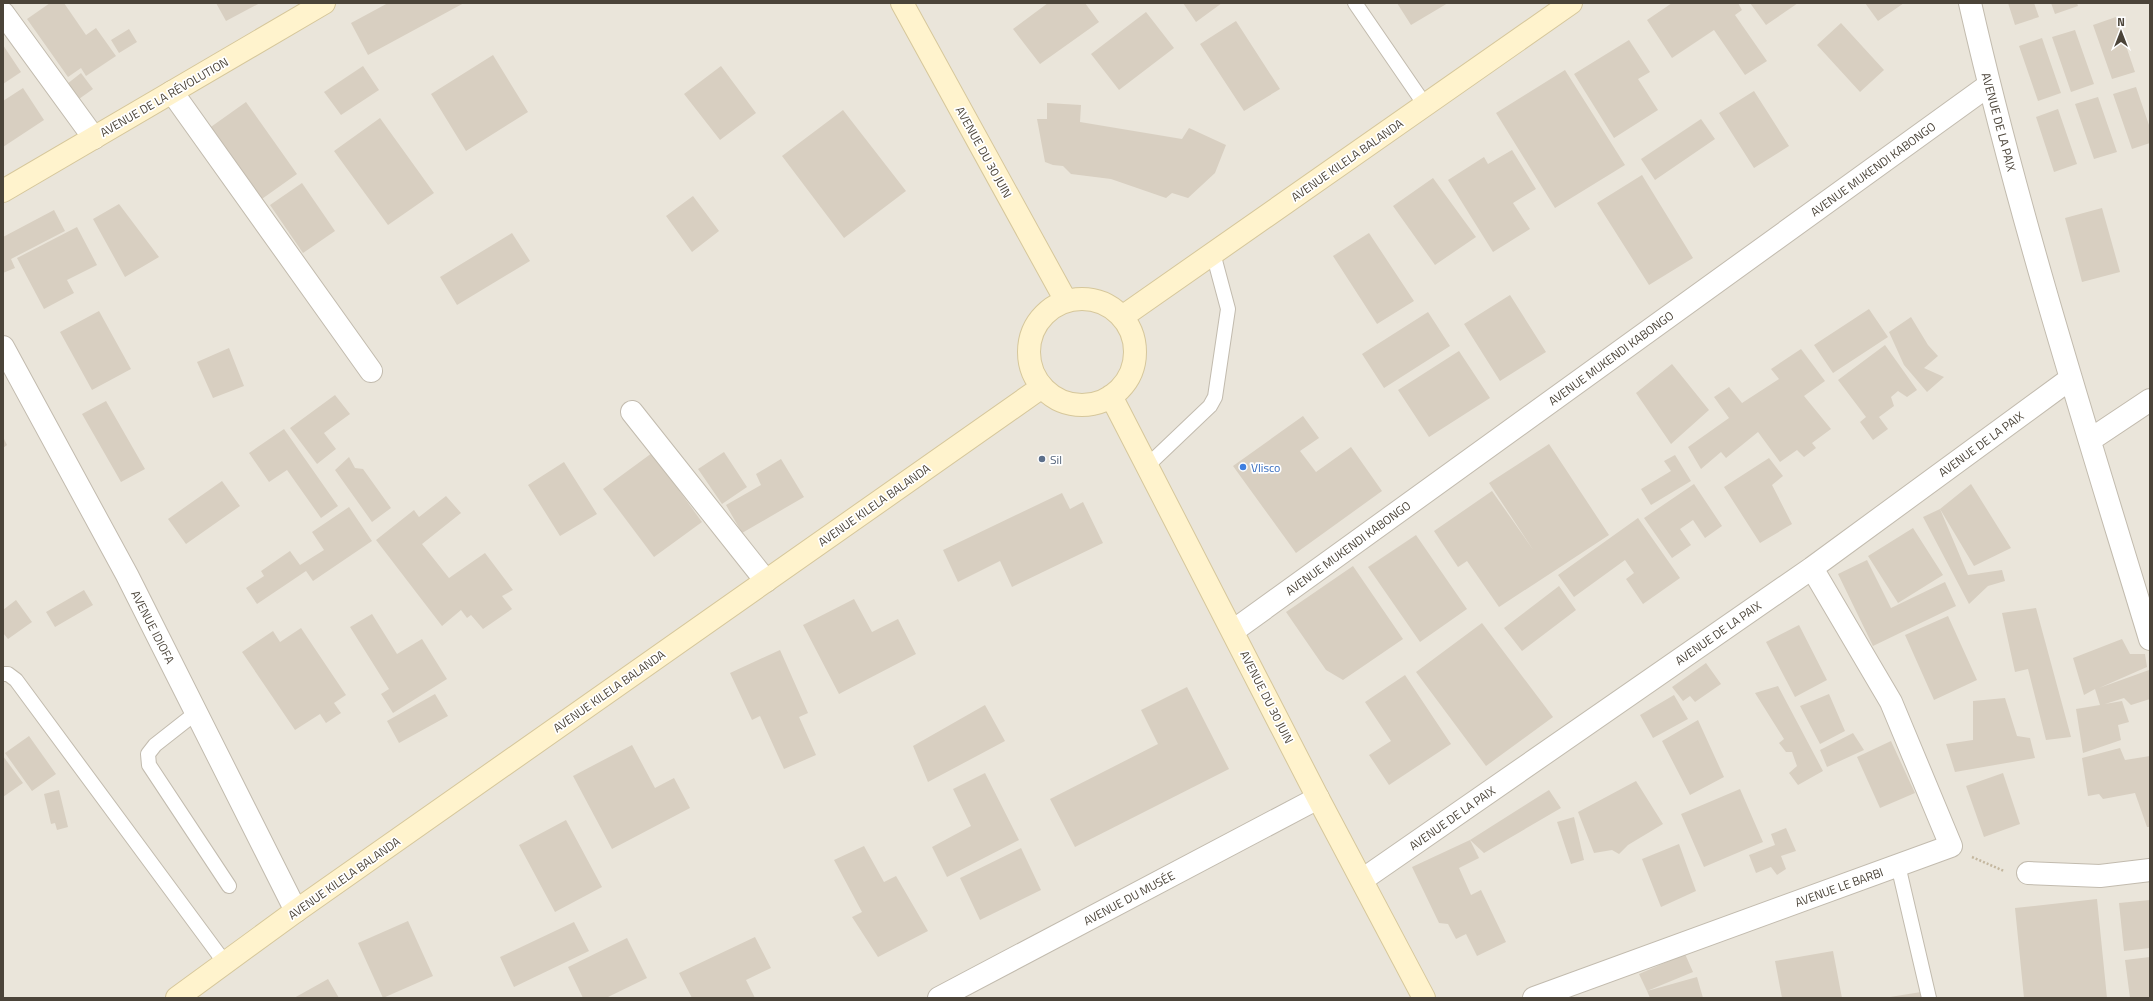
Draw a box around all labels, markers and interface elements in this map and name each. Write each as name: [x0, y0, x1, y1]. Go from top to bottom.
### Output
north arrow: [2101, 12, 2141, 52]
text: N: [2117, 14, 2125, 30]
street label: AVENUE DE LA RÉVOLUTION: [96, 52, 232, 142]
street label: AVENUE DE LA PAIX: [1977, 70, 2021, 174]
street label: AVENUE DU 30 JUIN: [951, 103, 1017, 201]
street label: AVENUE KILELA BALANDA: [1287, 114, 1407, 206]
street label: AVENUE MUKENDI KABONGO: [1806, 117, 1940, 221]
street label: AVENUE MUKENDI KABONGO: [1544, 306, 1678, 410]
street label: AVENUE DE LA PAIX: [1934, 406, 2028, 482]
place label: Sil: [1050, 450, 1062, 469]
marker: Sil: [1037, 454, 1047, 464]
place label: Vlisco: [1251, 458, 1280, 477]
street label: AVENUE KILELA BALANDA: [814, 459, 934, 551]
marker: Vlisco: [1238, 462, 1248, 472]
street label: AVENUE MUKENDI KABONGO: [1281, 496, 1415, 600]
street label: AVENUE IDIOFA: [126, 587, 180, 667]
street label: AVENUE DE LA PAIX: [1671, 596, 1765, 670]
street label: AVENUE KILELA BALANDA: [549, 645, 669, 737]
street label: AVENUE DU 30 JUIN: [1235, 647, 1299, 747]
street label: AVENUE DE LA PAIX: [1405, 781, 1499, 855]
street label: AVENUE KILELA BALANDA: [284, 832, 404, 924]
street label: AVENUE LE BARBI: [1792, 862, 1886, 912]
street label: AVENUE DU MUSÉE: [1080, 866, 1178, 930]

